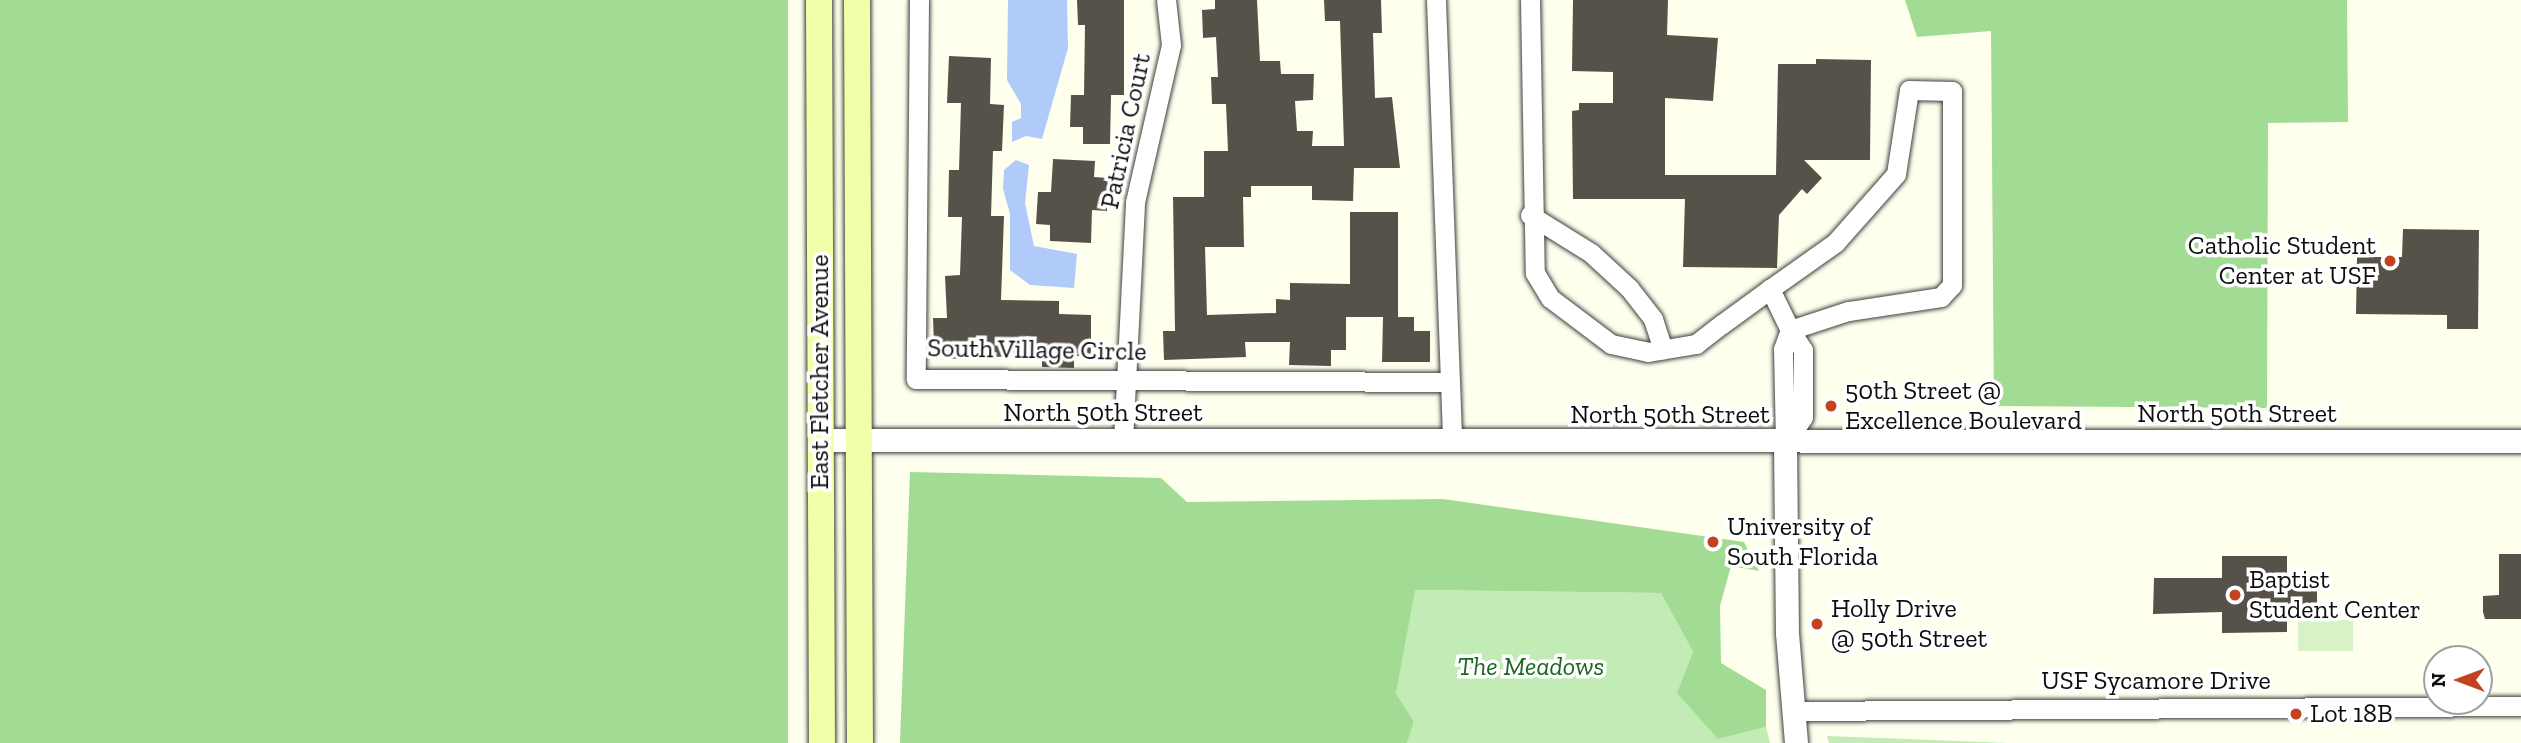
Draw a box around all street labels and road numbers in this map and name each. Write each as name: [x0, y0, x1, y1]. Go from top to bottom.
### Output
street label: Patricia Court: [1094, 50, 1158, 212]
street label: East Fletcher Avenue: [804, 254, 836, 490]
street label: South Village Circle: [927, 332, 1147, 368]
street label: North 50th Street: [1003, 397, 1203, 429]
street label: North 50th Street: [2137, 398, 2337, 430]
street label: North 50th Street: [1570, 399, 1770, 431]
street label: USF Sycamore Drive: [2041, 665, 2271, 697]

